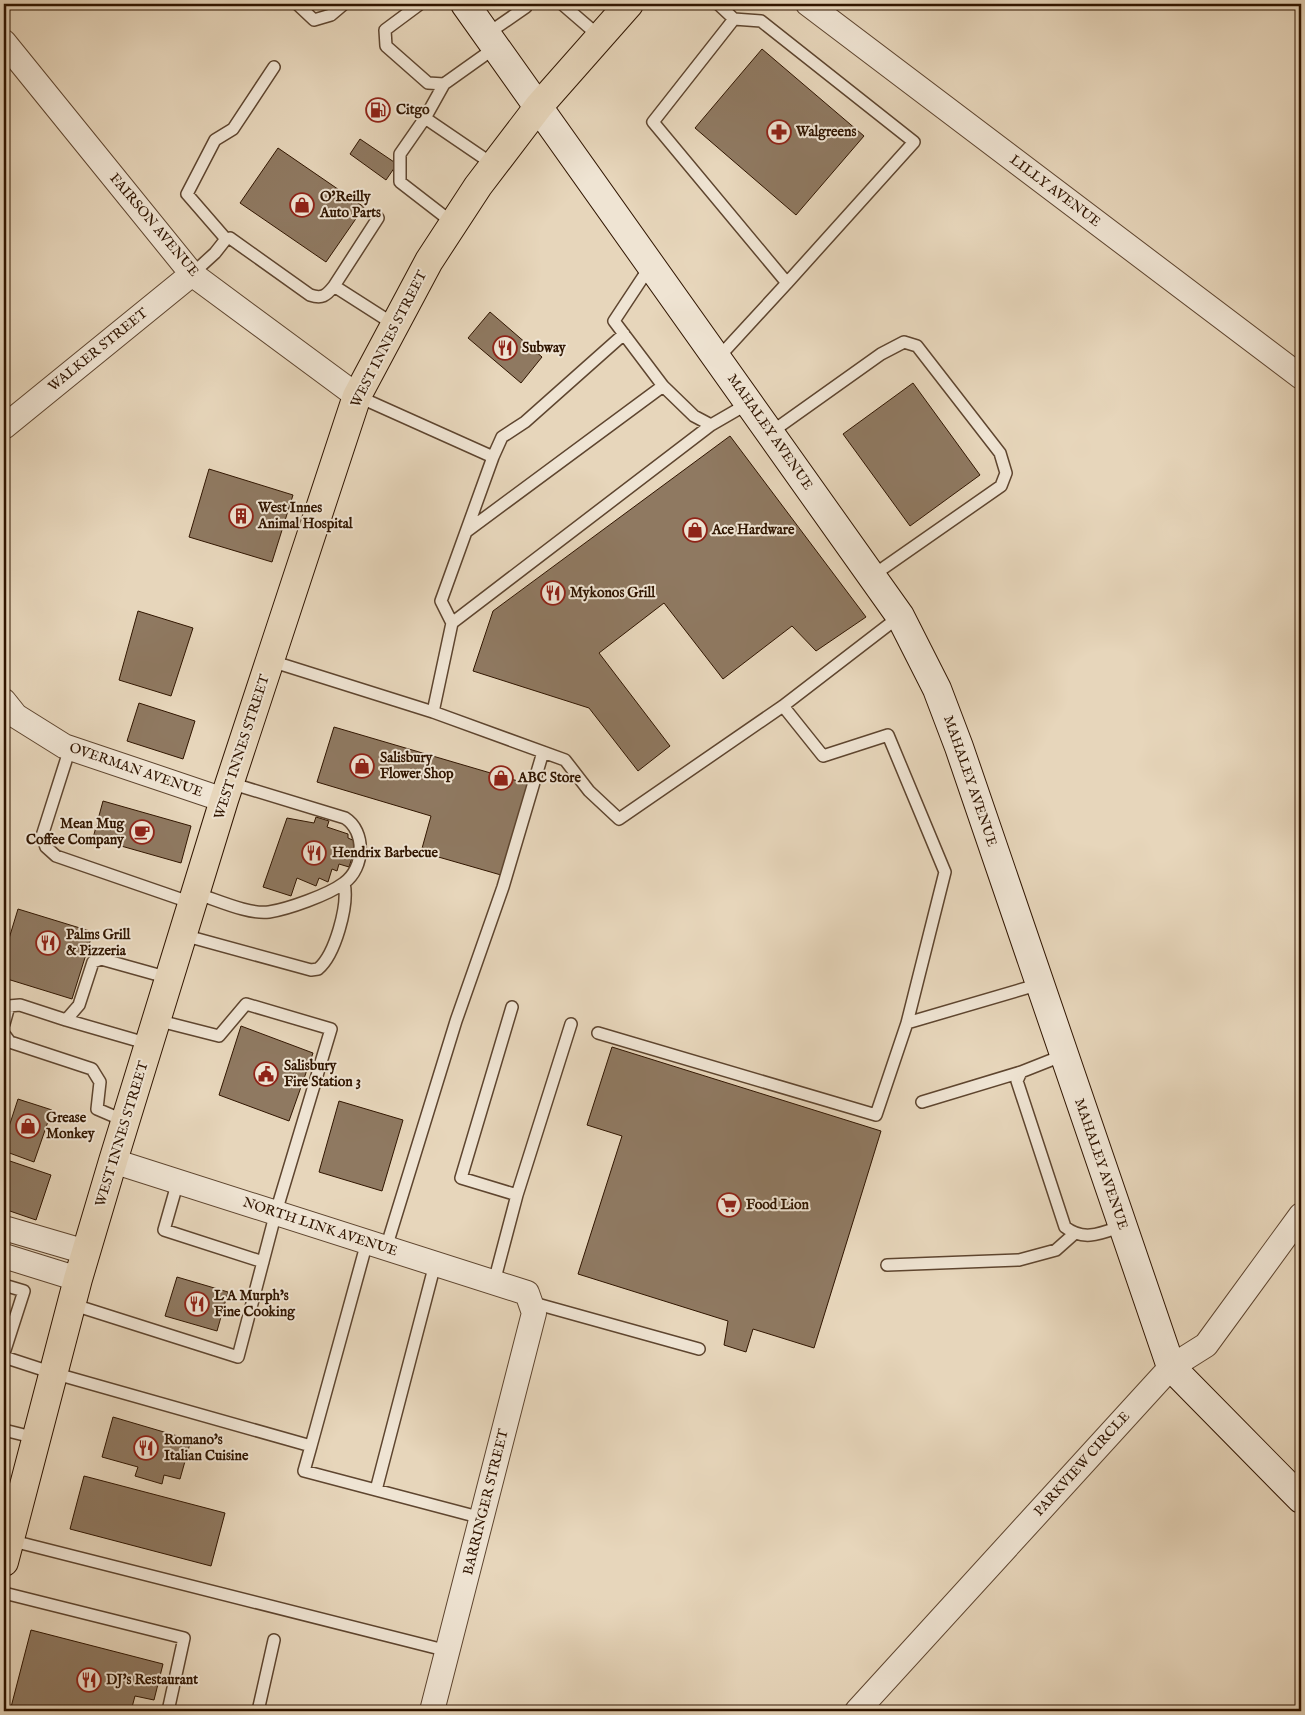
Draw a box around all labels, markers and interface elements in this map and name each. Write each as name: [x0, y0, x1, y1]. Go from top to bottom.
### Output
fuel station icon: Citgo: [365, 97, 391, 123]
place label: Citgo: [396, 101, 430, 119]
pharmacy icon: Walgreens: [766, 119, 792, 145]
place label: Walgreens: [795, 123, 856, 141]
street label: LILLY AVENUE: [1006, 151, 1104, 231]
street label: FAIRSON AVENUE: [105, 170, 203, 281]
place label: O'Reilly Auto Parts: [319, 188, 381, 222]
shop icon: O'Reilly Auto Parts: [289, 192, 315, 218]
street label: WEST INNES STREET: [347, 267, 432, 410]
street label: WALKER STREET: [45, 304, 152, 396]
restaurant icon: Subway: [492, 335, 518, 361]
place label: Subway: [522, 339, 567, 357]
street label: MAHALEY AVENUE: [723, 371, 817, 494]
place label: West Innes Animal Hospital: [257, 499, 354, 533]
building icon: West Innes Animal Hospital: [228, 503, 254, 529]
shop icon: Ace Hardware: [682, 517, 708, 543]
place label: Ace Hardware: [711, 521, 795, 539]
restaurant icon: Mykonos Grill: [540, 580, 566, 606]
place label: Mykonos Grill: [570, 584, 656, 602]
street label: WEST INNES STREET: [210, 672, 274, 822]
street label: MAHALEY AVENUE: [939, 713, 1001, 849]
street label: OVERMAN AVENUE: [67, 739, 205, 801]
place label: Salisbury Flower Shop: [380, 749, 454, 783]
shop icon: Salisbury Flower Shop: [349, 753, 375, 779]
shop icon: ABC Store: [488, 765, 514, 791]
place label: ABC Store: [517, 769, 581, 787]
place label: Mean Mug Coffee Company: [26, 815, 125, 849]
cafe icon: Mean Mug Coffee Company: [129, 819, 155, 845]
restaurant icon: Hendrix Barbecue: [301, 840, 327, 866]
place label: Hendrix Barbecue: [332, 844, 439, 862]
place label: Palms Grill & Pizzeria: [66, 926, 132, 960]
restaurant icon: Palms Grill & Pizzeria: [35, 930, 61, 956]
place label: Salisbury Fire Station 3: [284, 1057, 361, 1091]
street label: WEST INNES STREET: [91, 1058, 153, 1209]
public building icon: Salisbury Fire Station 3: [253, 1061, 279, 1087]
street label: MAHALEY AVENUE: [1070, 1096, 1132, 1232]
place label: Grease Monkey: [46, 1109, 96, 1143]
shop icon: Grease Monkey: [15, 1113, 41, 1139]
supermarket icon: Food Lion: [716, 1192, 742, 1218]
street label: NORTH LINK AVENUE: [240, 1193, 400, 1261]
place label: Food Lion: [746, 1196, 810, 1214]
place label: L A Murph's Fine Cooking: [214, 1287, 296, 1321]
restaurant icon: L A Murph's Fine Cooking: [184, 1291, 210, 1317]
street label: PARKVIEW CIRCLE: [1030, 1408, 1134, 1520]
street label: BARRINGER STREET: [459, 1426, 513, 1577]
place label: Romano's Italian Cuisine: [164, 1431, 249, 1465]
restaurant icon: Romano's Italian Cuisine: [133, 1435, 159, 1461]
restaurant icon: DJ's Restaurant: [76, 1667, 102, 1693]
place label: DJ's Restaurant: [106, 1671, 198, 1689]

